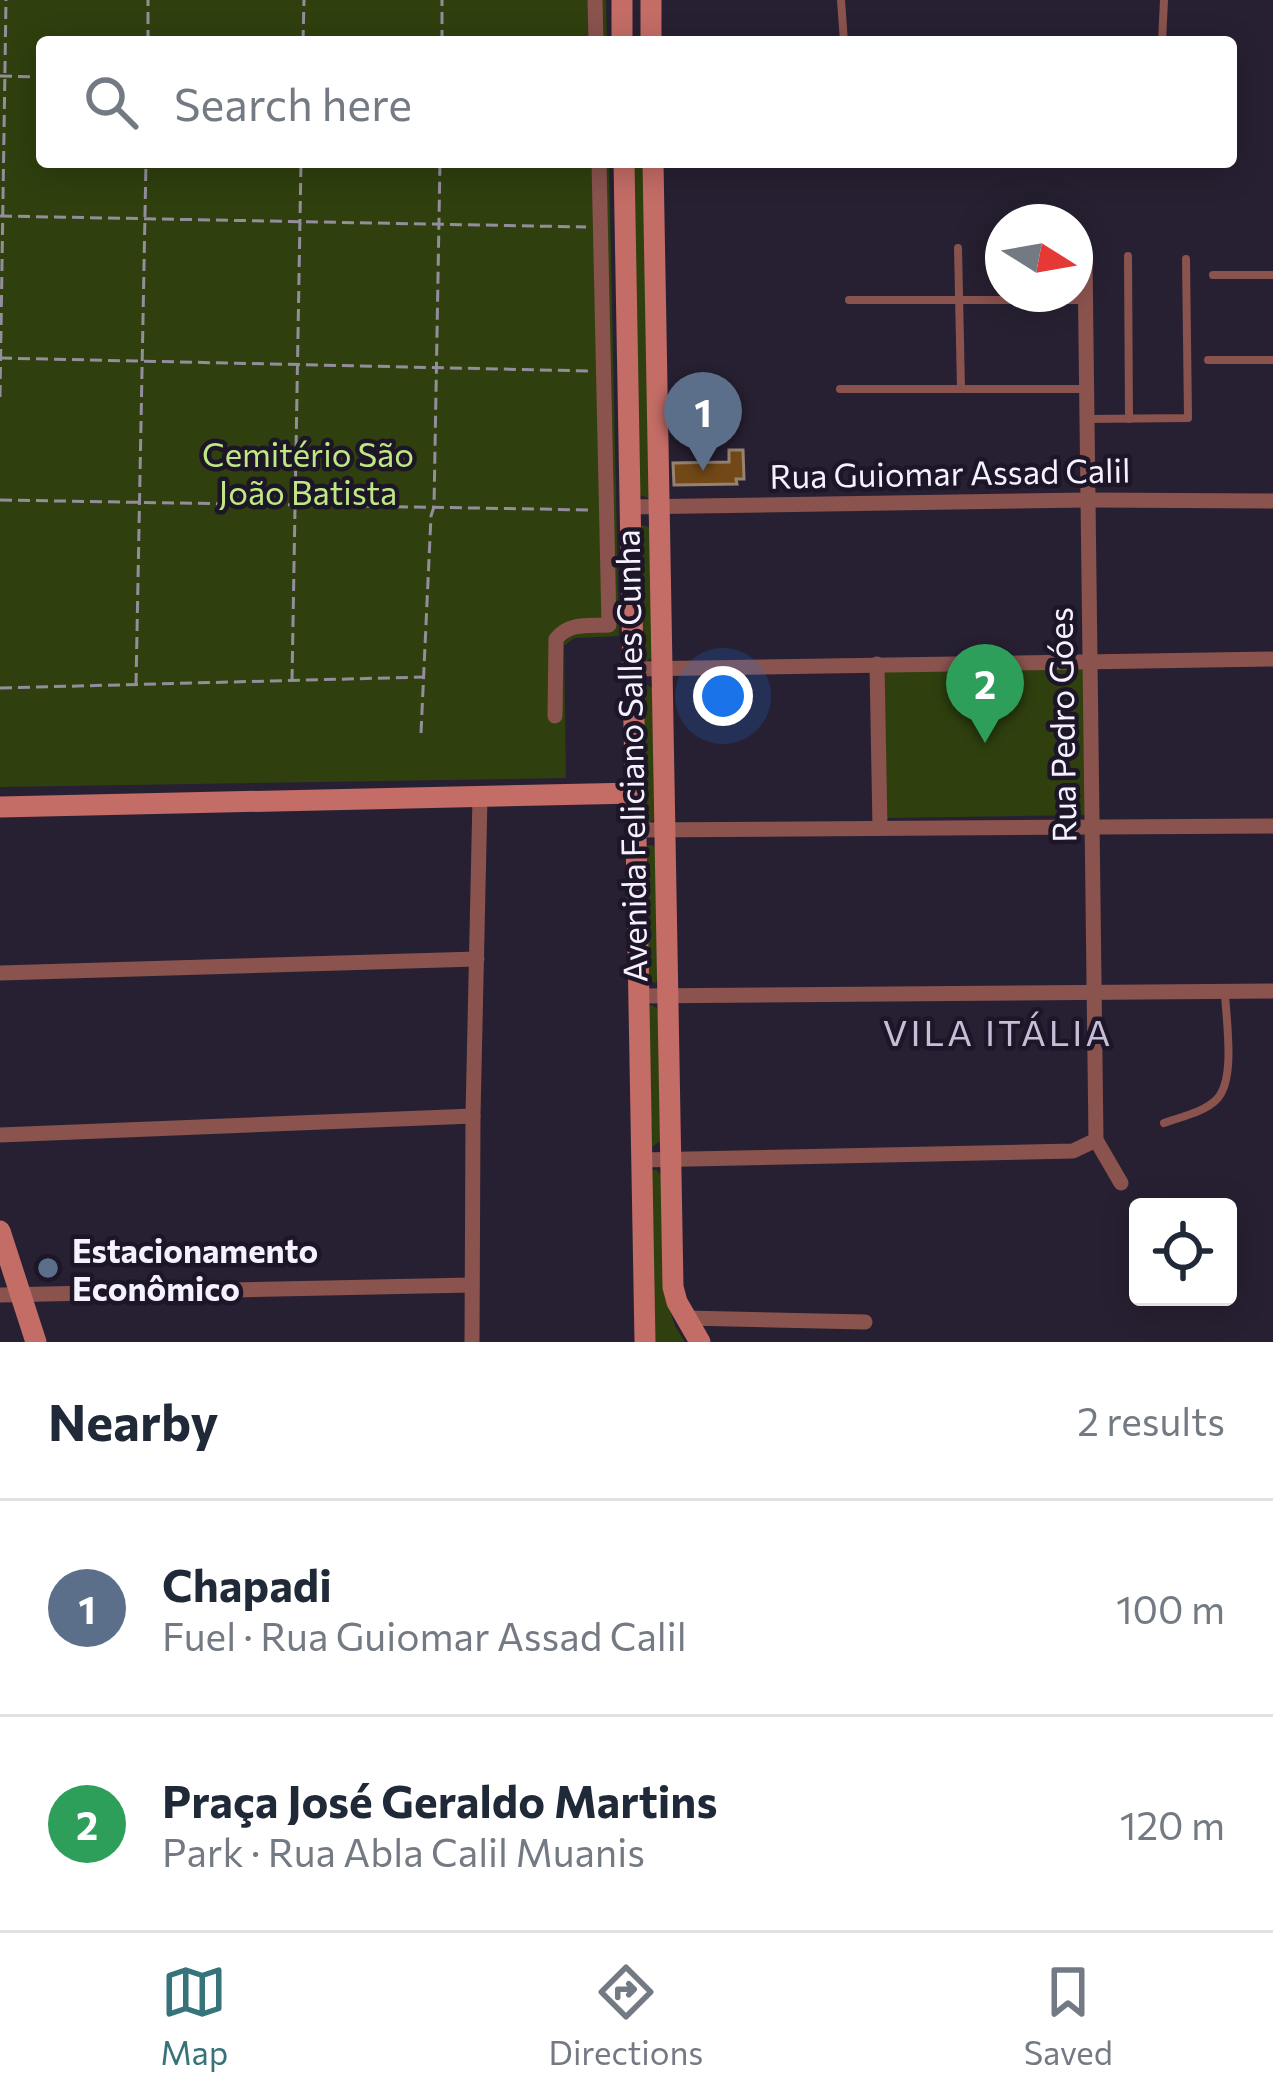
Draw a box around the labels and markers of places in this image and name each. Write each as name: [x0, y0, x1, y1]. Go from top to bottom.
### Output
pin: 1: [664, 372, 742, 471]
pin: 2: [946, 644, 1024, 743]
place label: Estacionamento Econômico: [72, 1229, 318, 1308]
marker: Estacionamento Econômico: [35, 1255, 61, 1281]

